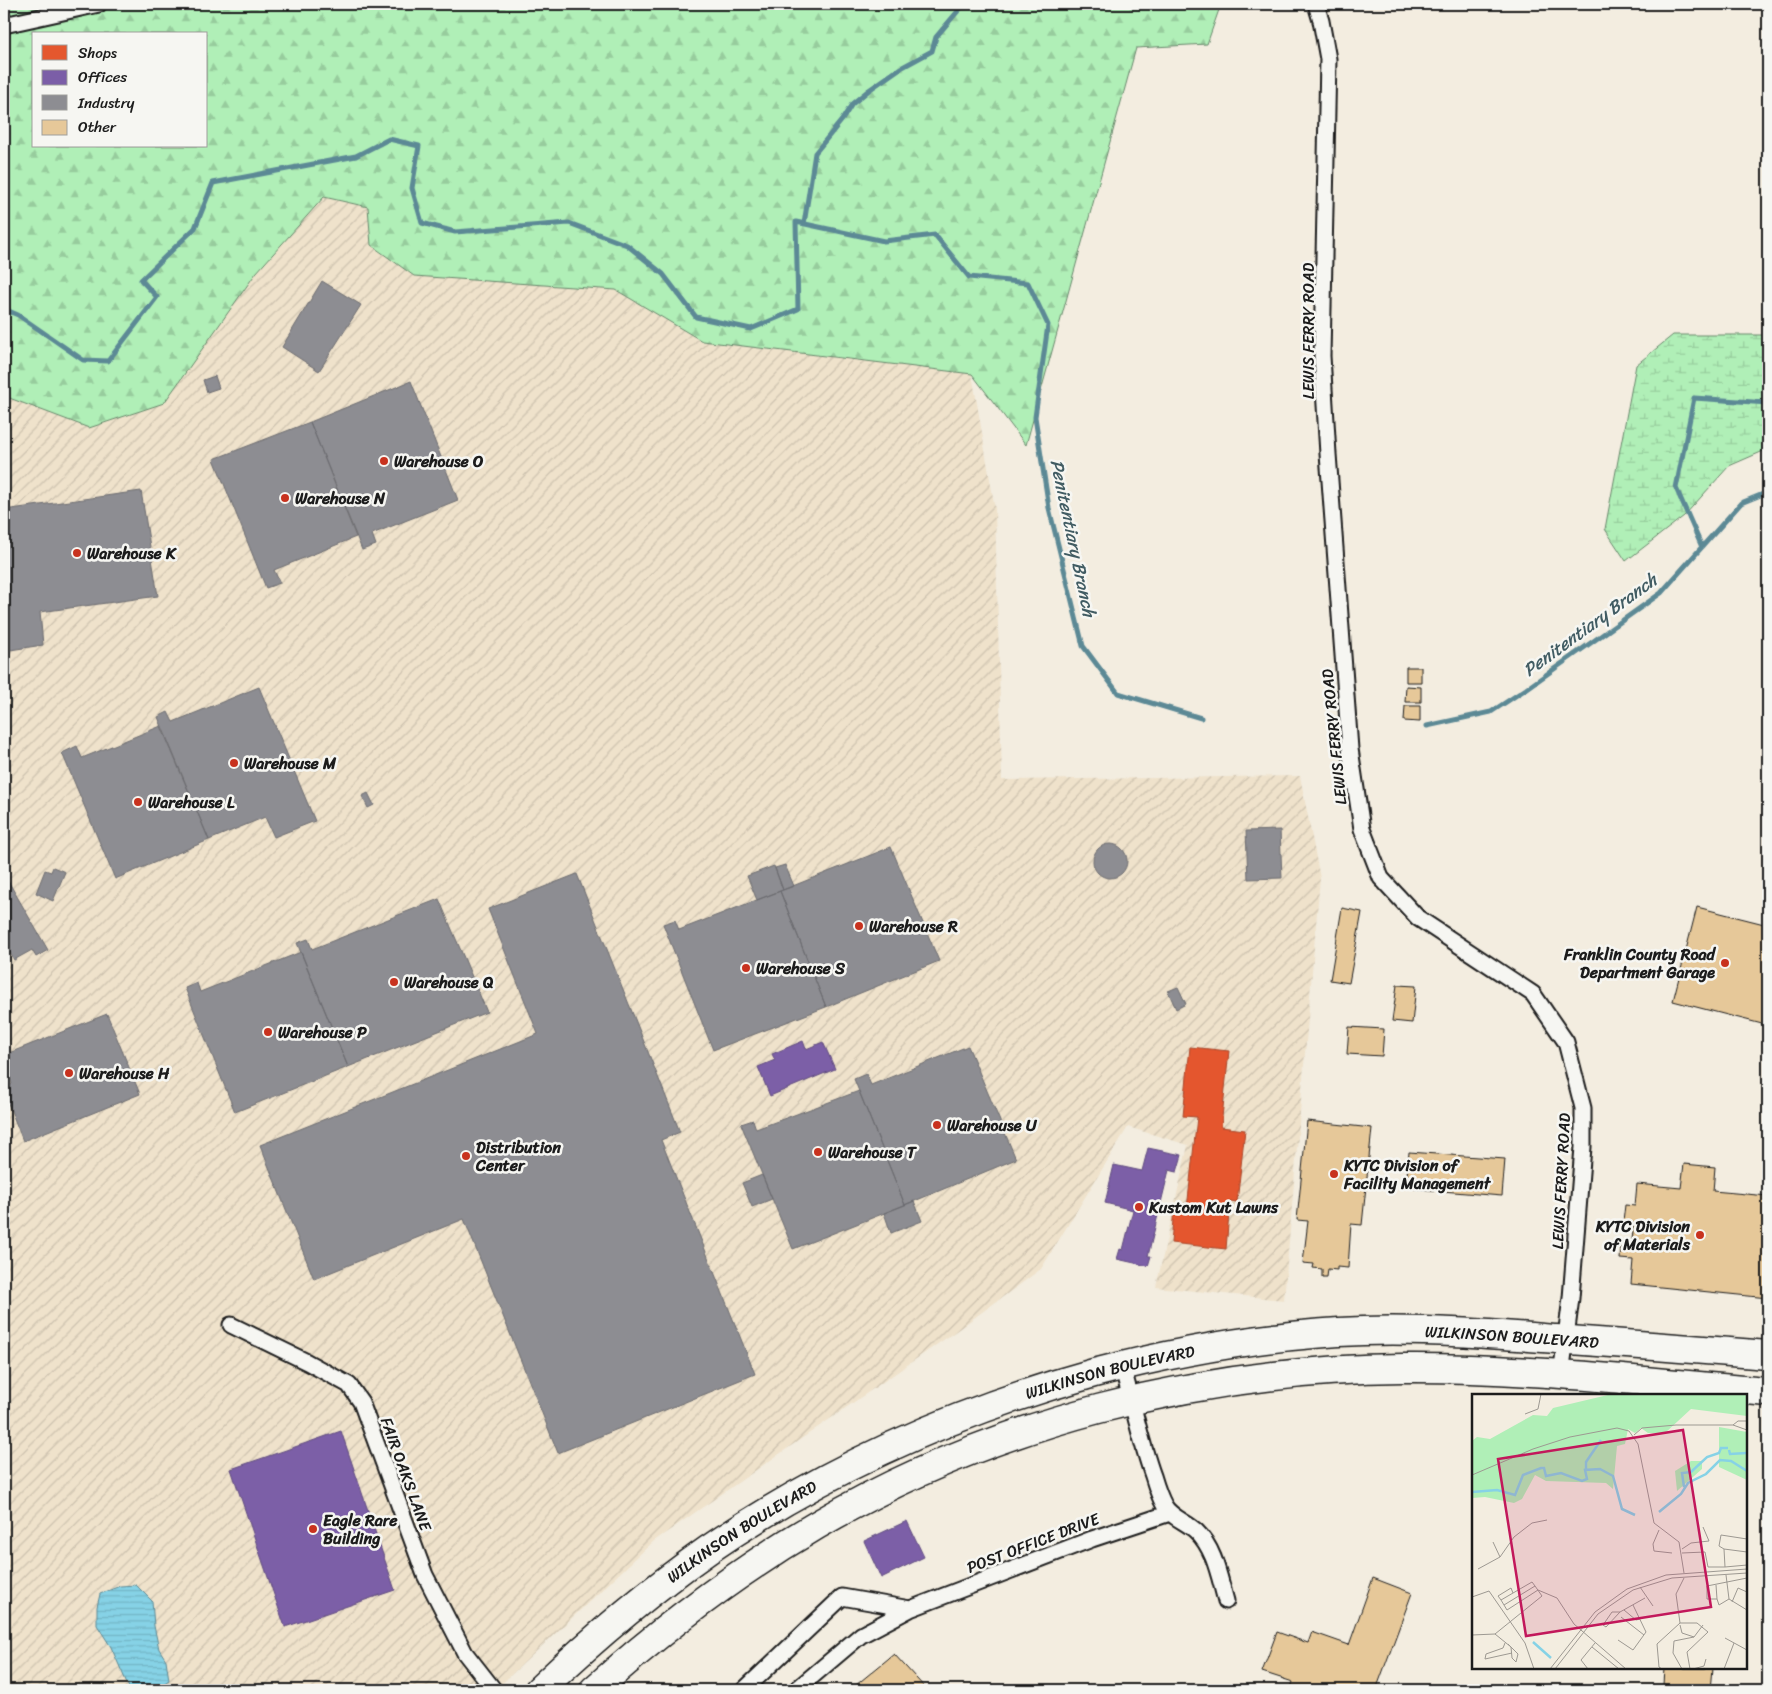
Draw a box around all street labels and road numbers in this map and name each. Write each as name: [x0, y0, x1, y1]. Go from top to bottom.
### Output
street label: LEWIS FERRY ROAD: [1294, 262, 1323, 399]
street label: LEWIS FERRY ROAD: [1312, 667, 1356, 806]
street label: LEWIS FERRY ROAD: [1543, 1112, 1579, 1250]
street label: WILKINSON BOULEVARD: [1424, 1317, 1600, 1357]
street label: WILKINSON BOULEVARD: [1021, 1336, 1197, 1407]
street label: FAIR OAKS LANE: [372, 1413, 440, 1536]
street label: WILKINSON BOULEVARD: [660, 1472, 822, 1590]
street label: POST OFFICE DRIVE: [962, 1504, 1105, 1582]

